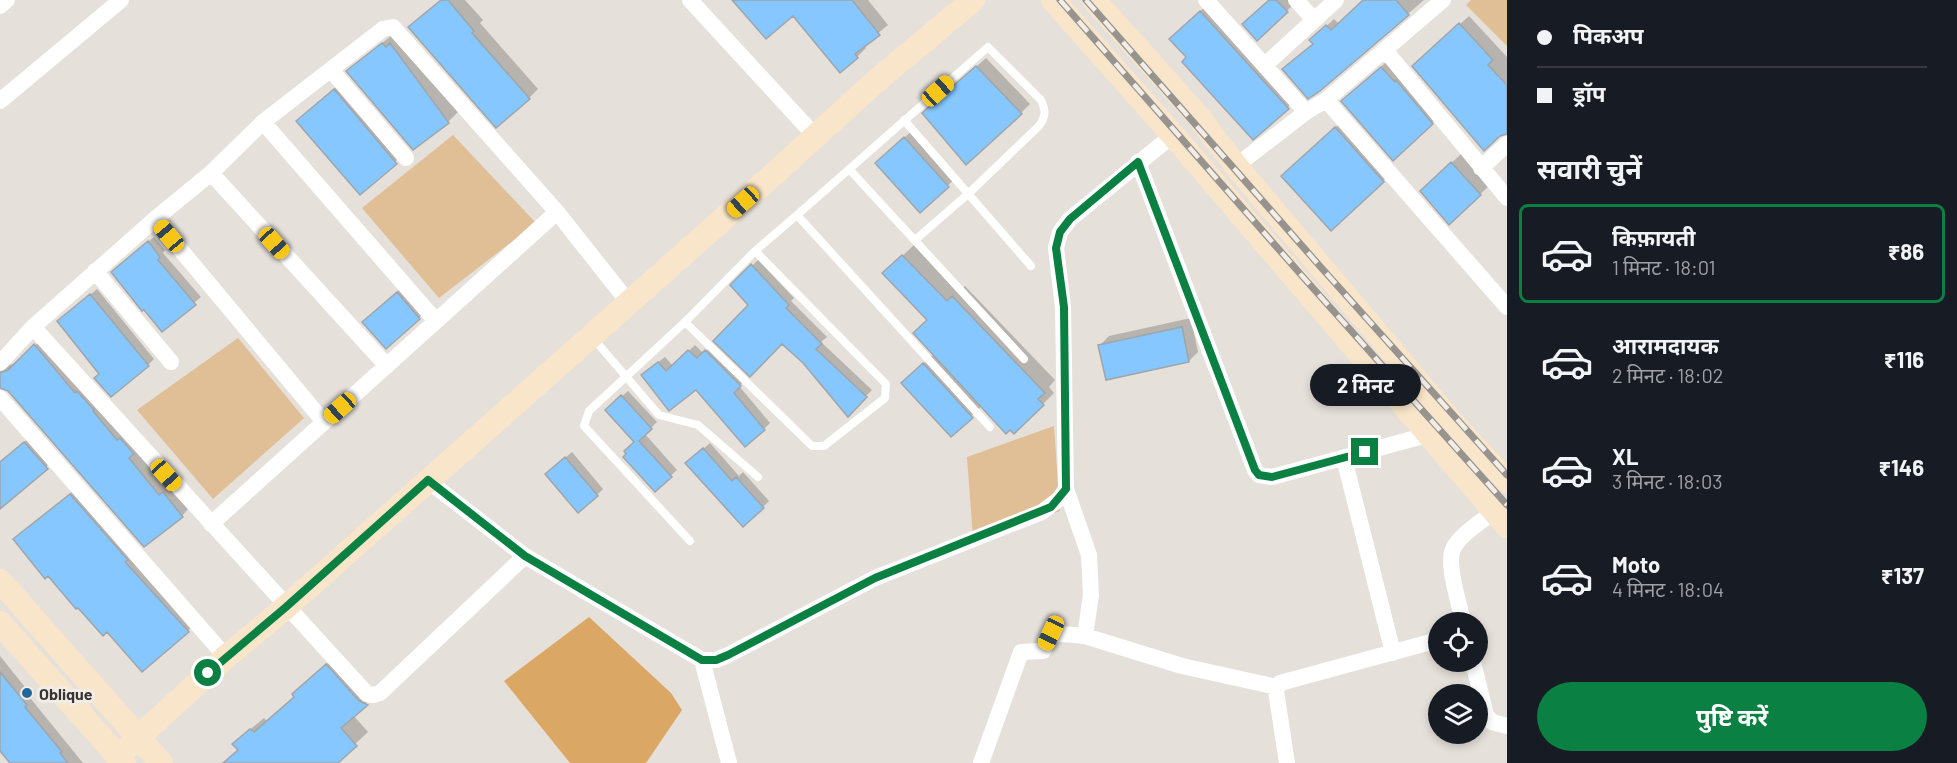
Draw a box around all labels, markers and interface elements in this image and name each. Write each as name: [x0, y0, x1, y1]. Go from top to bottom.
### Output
text: पिकअप: [1573, 22, 1644, 48]
car: [919, 72, 957, 110]
text: ड्रॉप: [1573, 80, 1606, 106]
text: सवारी चुनें: [1537, 152, 1642, 184]
car: [724, 183, 762, 221]
car: [151, 216, 187, 256]
car: [255, 224, 293, 262]
text: किफ़ायती: [1612, 224, 1696, 250]
icon: car: [1540, 227, 1594, 281]
text: ₹86: [1888, 238, 1924, 264]
text: 1 मिनट · 18:01: [1612, 255, 1715, 279]
text: आरामदायक: [1612, 332, 1719, 358]
icon: car: [1540, 335, 1594, 389]
text: ₹116: [1884, 346, 1924, 372]
text: 2 मिनट · 18:02: [1612, 363, 1723, 387]
callout: 2 मिनट: [1310, 365, 1420, 407]
text: 2 मिनट: [1337, 373, 1394, 397]
car: [321, 389, 359, 427]
route end: [1351, 438, 1378, 465]
icon: car: [1540, 443, 1594, 497]
text: XL: [1612, 443, 1638, 469]
text: ₹146: [1879, 454, 1924, 480]
car: [147, 456, 185, 494]
text: 3 मिनट · 18:03: [1612, 469, 1723, 493]
icon: car: [1540, 551, 1594, 605]
text: Moto: [1612, 551, 1660, 577]
text: ₹137: [1881, 562, 1924, 588]
text: 4 मिनट · 18:04: [1612, 577, 1724, 601]
map controls: [1428, 612, 1488, 744]
button: locate: [1428, 612, 1488, 672]
car: [1035, 613, 1067, 653]
route start: [194, 659, 221, 686]
button: पुष्टि करें: [1537, 682, 1927, 751]
place label: Oblique: [39, 684, 93, 703]
button: layers: [1428, 684, 1488, 744]
marker: Oblique: [20, 686, 34, 700]

